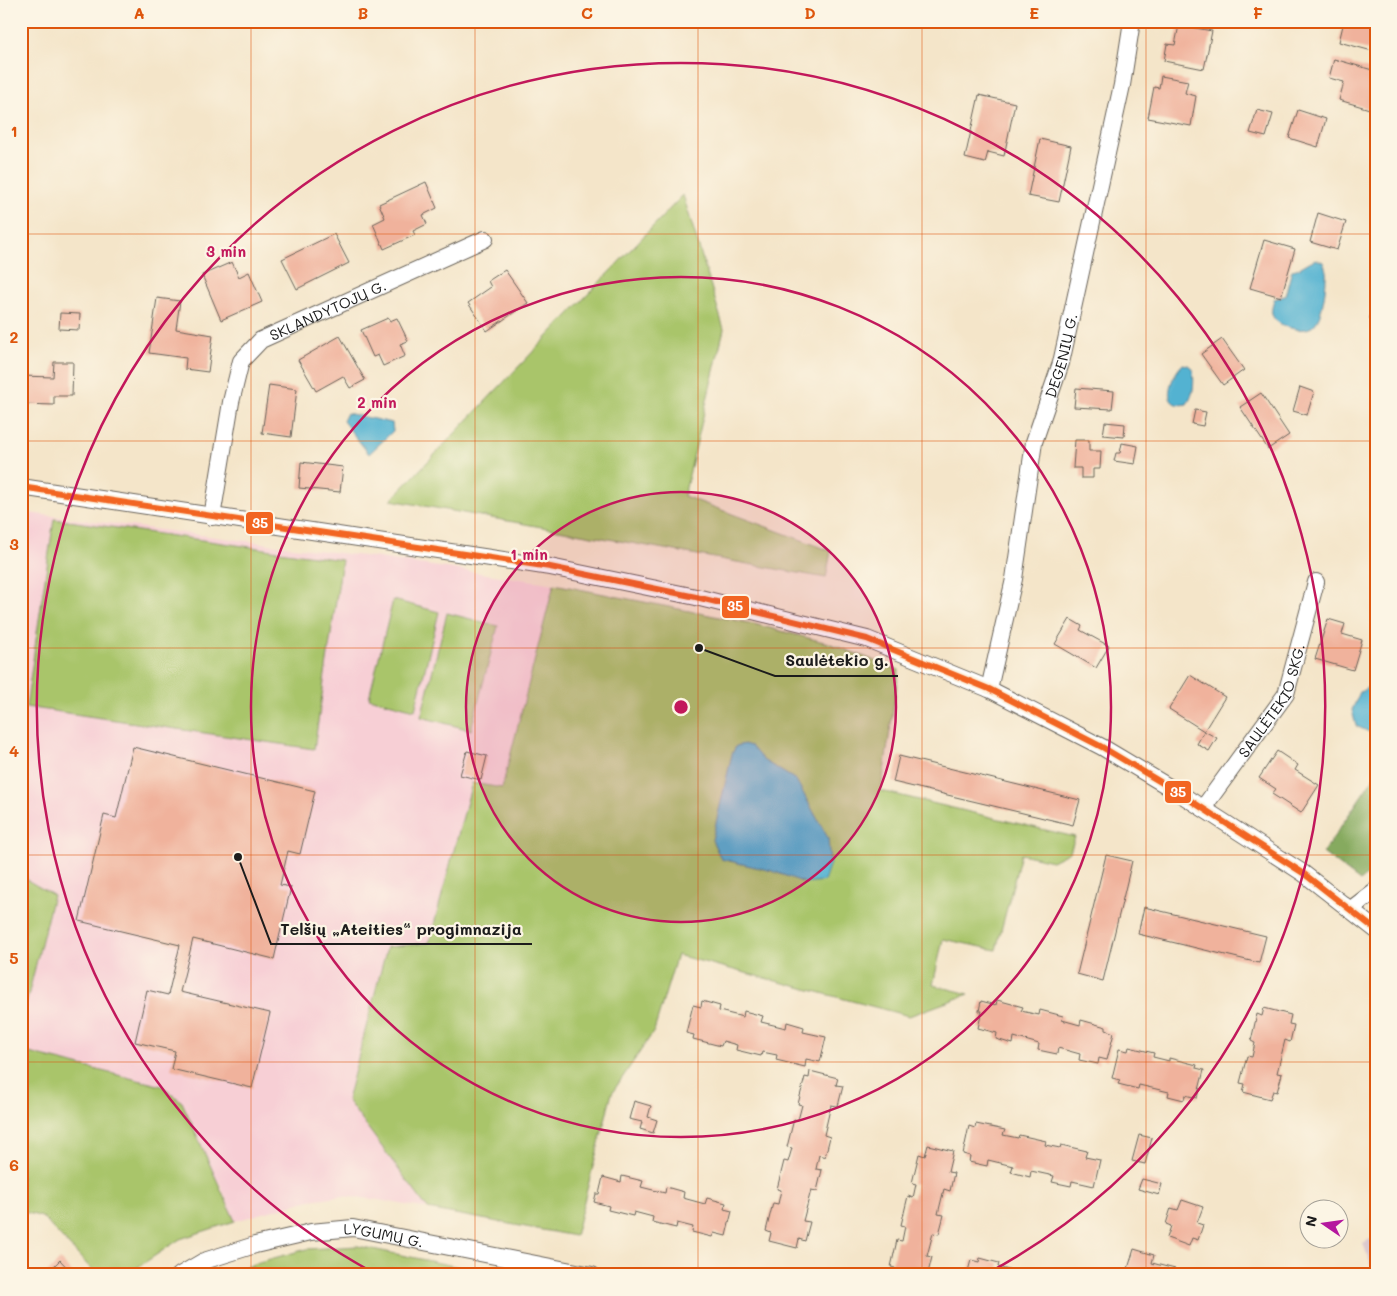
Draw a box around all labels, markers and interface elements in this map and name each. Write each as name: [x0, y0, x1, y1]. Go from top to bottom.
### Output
text: A: [133, 2, 145, 23]
text: B: [358, 2, 368, 23]
text: C: [581, 2, 593, 23]
text: D: [804, 2, 816, 23]
text: E: [1029, 2, 1039, 23]
text: F: [1253, 2, 1263, 23]
text: 1: [10, 120, 18, 141]
text: 3 min: [206, 241, 246, 261]
street label: SKLANDYTOJŲ G.: [266, 275, 389, 345]
street label: DEGENIŲ G.: [1040, 311, 1082, 400]
text: 2: [10, 326, 19, 347]
text: 2 min: [357, 392, 397, 412]
line badge: 35: [245, 511, 274, 535]
text: 35: [252, 513, 268, 532]
text: 3: [9, 533, 19, 554]
text: 1 min: [510, 544, 548, 564]
line badge: 35: [721, 595, 750, 619]
text: 35: [727, 596, 743, 615]
street label: SAULĖTEKIO SKG.: [1233, 641, 1309, 761]
callout: Saulėtekio g.: [775, 645, 898, 676]
text: Saulėtekio g.: [785, 649, 889, 670]
centre of rings: [672, 698, 690, 716]
text: 4: [9, 740, 19, 761]
line badge: 35: [1164, 780, 1192, 804]
text: 35: [1170, 782, 1186, 801]
callout: Telšių „Ateities“ progimnazija: [271, 913, 532, 944]
text: Telšių „Ateities“ progimnazija: [280, 918, 522, 939]
text: 5: [9, 947, 19, 968]
text: 6: [9, 1154, 19, 1175]
north arrow: [1300, 1198, 1350, 1248]
text: N: [1300, 1214, 1321, 1228]
street label: LYGUMŲ G.: [343, 1218, 425, 1252]

